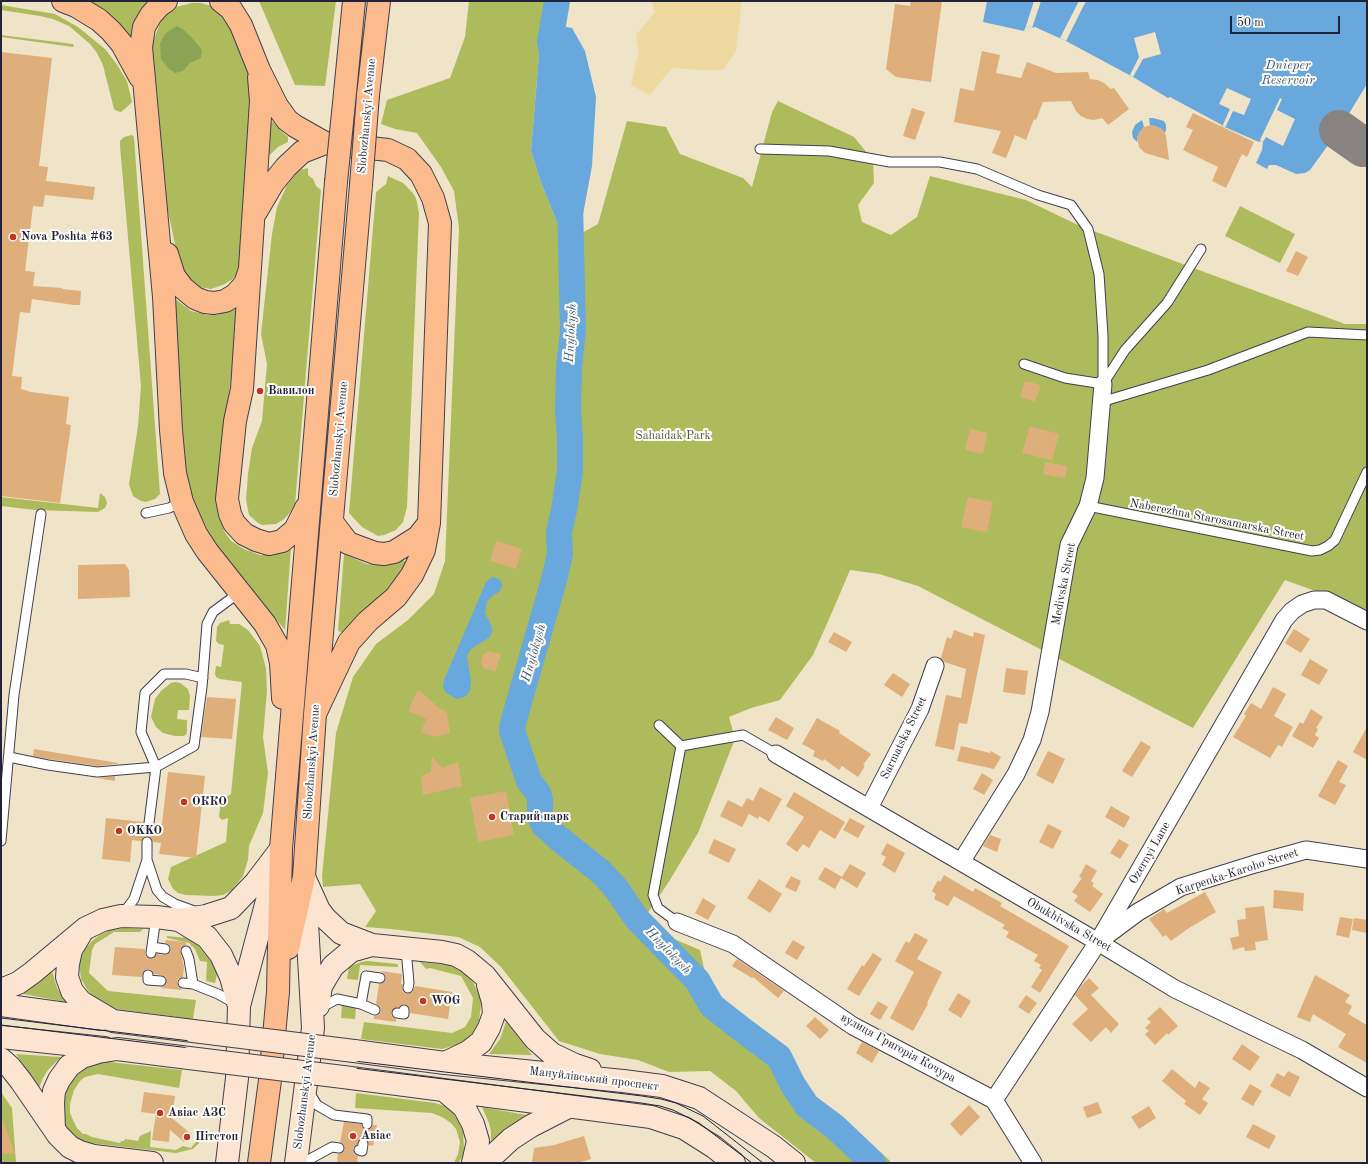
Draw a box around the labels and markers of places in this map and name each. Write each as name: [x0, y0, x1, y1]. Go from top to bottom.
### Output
place label: Nova Poshta #63: [21, 230, 113, 244]
marker: Nova Poshta #63: [8, 232, 18, 242]
place label: Вавилон: [268, 384, 315, 398]
marker: Вавилон: [255, 386, 265, 396]
place label: ОККО: [192, 795, 227, 809]
marker: ОККО: [179, 797, 189, 807]
place label: Старий парк: [500, 810, 569, 824]
marker: Старий парк: [487, 812, 497, 822]
place label: OKKO: [127, 824, 162, 838]
marker: OKKO: [114, 826, 124, 836]
place label: WOG: [431, 994, 460, 1008]
marker: WOG: [418, 996, 428, 1006]
place label: Авіас АЗС: [168, 1106, 226, 1120]
marker: Авіас АЗС: [155, 1108, 165, 1118]
place label: Авіас: [361, 1129, 391, 1143]
place label: Пітстоп: [195, 1130, 238, 1144]
marker: Авіас: [348, 1131, 358, 1141]
marker: Пітстоп: [182, 1132, 192, 1142]

